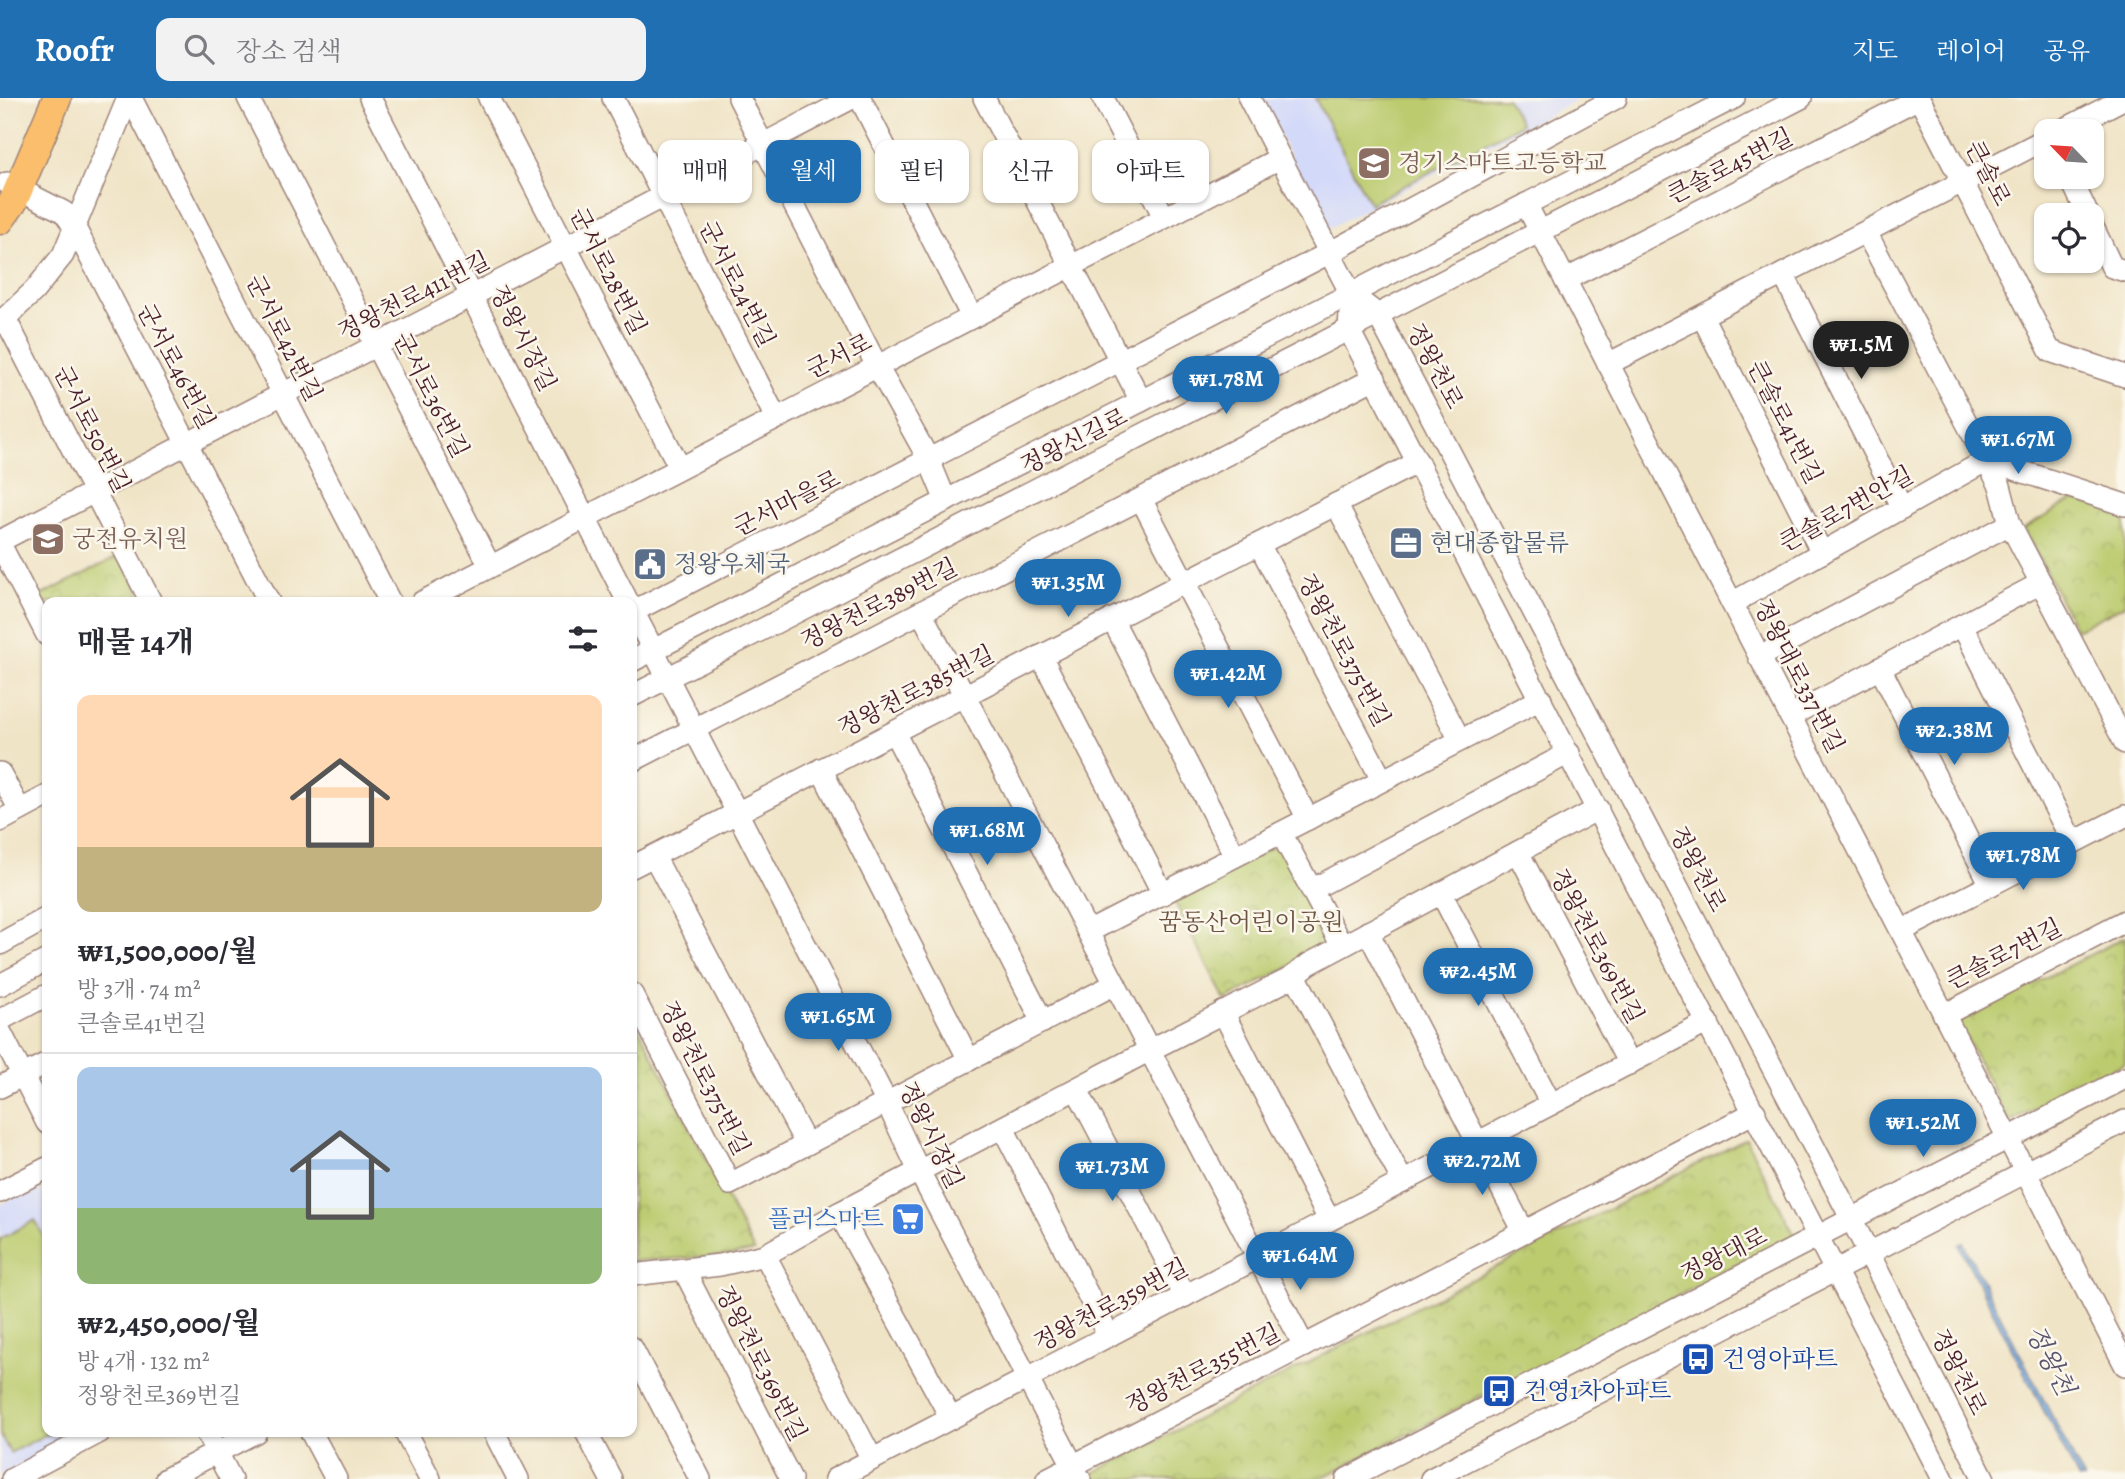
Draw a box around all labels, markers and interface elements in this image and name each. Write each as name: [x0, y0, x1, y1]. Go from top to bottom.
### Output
search box: [156, 18, 646, 81]
text: Roofr: [35, 27, 114, 72]
icon: search: [180, 30, 218, 68]
text: 장소 검색: [236, 34, 342, 69]
text: 지도: [1852, 35, 1898, 67]
text: 레이어: [1936, 35, 2006, 67]
text: 공유: [2044, 35, 2090, 67]
north arrow: [2034, 119, 2104, 189]
map controls: [2034, 119, 2104, 273]
street label: 큰솔로45번길: [1662, 121, 1798, 211]
street label: 큰솔로: [1958, 135, 2018, 211]
chip: 매매: [658, 140, 752, 203]
chip: 월세: [766, 140, 861, 203]
chip: 필터: [875, 140, 969, 203]
chip: 신규: [983, 140, 1078, 203]
chip: 아파트: [1092, 140, 1209, 203]
school or university icon: 경기스마트고등학교: [1355, 144, 1393, 182]
place label: 경기스마트고등학교: [1398, 147, 1607, 179]
street label: 군서로28번길: [562, 202, 654, 340]
button: locate: [2034, 203, 2104, 273]
street label: 군서로24번길: [691, 215, 783, 353]
street label: 정왕천로411번길: [333, 244, 495, 348]
street label: 군서로42번길: [238, 269, 330, 407]
street label: 정왕시장길: [482, 279, 564, 397]
street label: 군서로46번길: [130, 298, 222, 434]
street label: 정왕천로: [1399, 318, 1471, 414]
pin: ₩1.5M: [1812, 322, 1910, 381]
street label: 군서로: [801, 326, 877, 386]
street label: 군서로36번길: [386, 327, 476, 463]
text: ₩1.5M: [1829, 328, 1893, 359]
street label: 큰솔로41번길: [1740, 355, 1830, 489]
pin: ₩1.78M: [1169, 356, 1283, 416]
street label: 군서로50번길: [46, 360, 138, 498]
text: ₩1.78M: [1188, 363, 1264, 394]
street label: 정왕신길로: [1015, 400, 1133, 482]
pin: ₩1.67M: [1961, 416, 2075, 476]
text: ₩1.67M: [1981, 423, 2055, 454]
street label: 큰솔로7번안길: [1773, 459, 1919, 559]
street label: 군서마을로: [728, 462, 846, 544]
school or university icon: 궁전유치원: [29, 520, 67, 558]
place label: 궁전유치원: [72, 523, 188, 555]
office icon: 현대종합물류: [1387, 524, 1425, 562]
place label: 현대종합물류: [1430, 527, 1569, 559]
public building icon: 정왕우체국: [631, 545, 669, 583]
place label: 정왕우체국: [674, 548, 790, 580]
street label: 정왕천로389번길: [795, 551, 963, 657]
pin: ₩1.35M: [1011, 560, 1125, 619]
text: ₩1.35M: [1031, 566, 1105, 597]
street label: 정왕천로375번길: [1290, 568, 1398, 732]
street label: 정왕대로337번길: [1746, 593, 1852, 759]
icon: filters: [564, 620, 602, 658]
text: 매물 14개: [77, 622, 194, 662]
street label: 정왕천로385번길: [833, 638, 999, 744]
pin: ₩1.42M: [1171, 650, 1285, 710]
text: ₩1.42M: [1190, 657, 1266, 688]
pin: ₩2.38M: [1897, 708, 2011, 767]
text: ₩2.38M: [1915, 714, 1993, 745]
icon: home: [277, 740, 403, 866]
pin: ₩1.68M: [930, 808, 1044, 867]
text: ₩1.68M: [949, 814, 1025, 845]
street label: 정왕천로: [1662, 821, 1734, 917]
pin: ₩1.78M: [1966, 832, 2080, 892]
text: ₩1.78M: [1985, 839, 2061, 870]
street label: 정왕천로369번길: [1543, 863, 1651, 1029]
park label: 꿈동산어린이공원: [1158, 906, 1344, 938]
street label: 큰솔로7번길: [1941, 911, 2067, 997]
text: ₩1,500,000/월: [77, 931, 258, 971]
pin: ₩2.45M: [1421, 948, 1535, 1008]
text: ₩2.45M: [1439, 955, 1517, 986]
text: 방 3개 · 74 m²: [77, 974, 201, 1005]
pin: ₩1.65M: [781, 993, 895, 1053]
street label: 정왕천로375번길: [652, 995, 758, 1161]
text: ₩1.65M: [801, 1000, 875, 1031]
text: 큰솔로41번길: [77, 1008, 206, 1039]
street label: 정왕시장길: [891, 1076, 971, 1194]
pin: ₩1.52M: [1866, 1100, 1980, 1159]
text: ₩1.52M: [1885, 1106, 1961, 1137]
icon: home: [277, 1112, 403, 1238]
pin: ₩2.72M: [1425, 1138, 1539, 1197]
pin: ₩1.73M: [1055, 1144, 1169, 1203]
text: ₩2.72M: [1443, 1144, 1521, 1175]
text: ₩1.73M: [1075, 1150, 1149, 1181]
supermarket icon: 플러스마트: [889, 1200, 927, 1238]
place label: 플러스마트: [768, 1203, 884, 1235]
street label: 정왕대로: [1675, 1220, 1773, 1290]
pin: ₩1.64M: [1243, 1232, 1357, 1292]
text: ₩1.64M: [1262, 1239, 1338, 1270]
street label: 정왕천로359번길: [1028, 1251, 1194, 1359]
street label: 정왕천로369번길: [708, 1280, 814, 1446]
text: ₩2,450,000/월: [77, 1303, 260, 1343]
street label: 정왕천로355번길: [1120, 1316, 1286, 1422]
water label: 정왕천: [2017, 1318, 2084, 1403]
street label: 정왕천로: [1924, 1323, 1994, 1421]
bus stop icon: 건영아파트: [1679, 1340, 1717, 1378]
place label: 건영아파트: [1722, 1343, 1838, 1375]
text: 방 4개 · 132 m²: [77, 1346, 210, 1377]
bus stop icon: 건영1차아파트: [1480, 1372, 1518, 1410]
place label: 건영1차아파트: [1524, 1375, 1671, 1407]
text: 정왕천로369번길: [77, 1380, 241, 1411]

